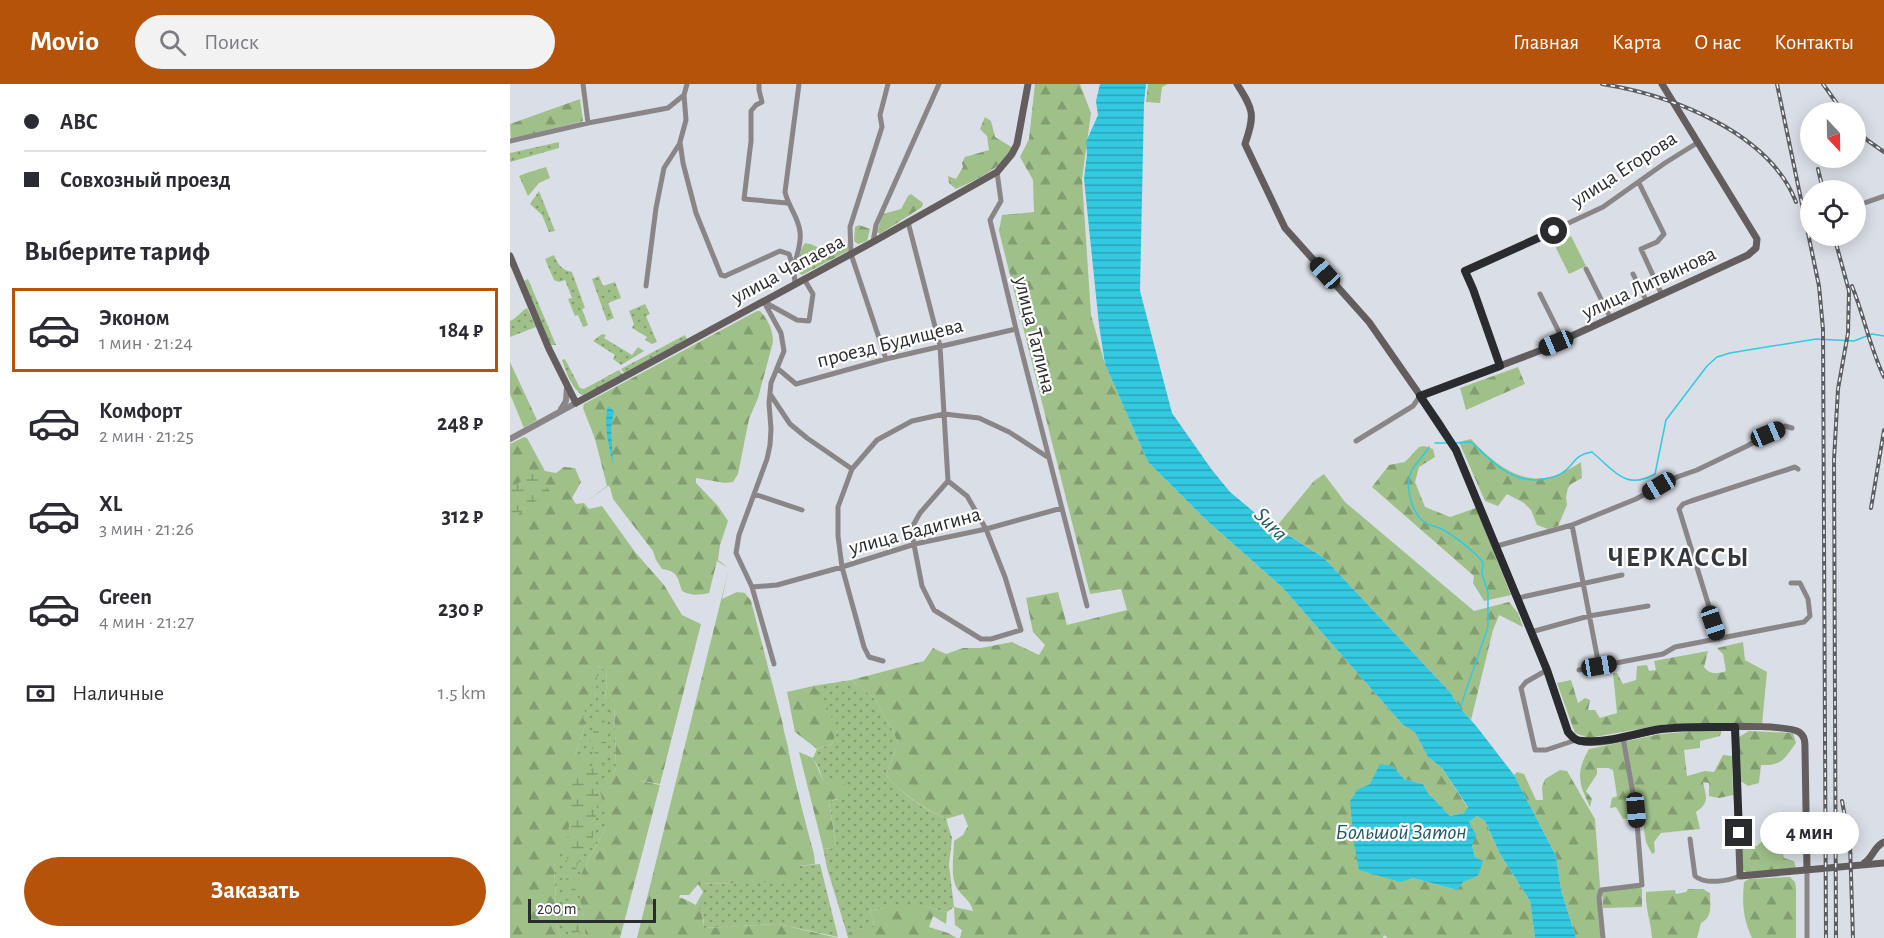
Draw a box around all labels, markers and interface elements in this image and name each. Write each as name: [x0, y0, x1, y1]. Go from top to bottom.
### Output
search box: [135, 15, 555, 69]
icon: search: [156, 26, 189, 59]
text: Movio: [30, 28, 99, 56]
text: Поиск: [204, 31, 259, 53]
text: Главная: [1513, 32, 1579, 53]
text: Карта: [1612, 32, 1661, 53]
text: О нас: [1694, 32, 1741, 53]
text: Контакты: [1774, 32, 1854, 53]
north arrow: [1800, 102, 1866, 168]
map controls: [1800, 102, 1866, 246]
text: ABC: [60, 111, 97, 133]
street label: улица Егорова: [1567, 127, 1681, 211]
text: Совхозный проезд: [60, 169, 231, 191]
button: locate: [1800, 180, 1866, 246]
route start: [1540, 217, 1567, 244]
street label: улица Чапаева: [727, 230, 848, 308]
text: Выберите тариф: [24, 238, 210, 265]
street label: улица Литвинова: [1578, 243, 1720, 324]
car: [1306, 254, 1344, 292]
street label: улица Татлина: [1010, 273, 1060, 396]
icon: car: [27, 303, 81, 357]
text: Эконом: [99, 307, 170, 329]
street label: проезд Будищева: [815, 315, 966, 371]
text: 184 ₽: [440, 319, 483, 341]
car: [1536, 328, 1576, 358]
text: 1 мин · 21:24: [99, 333, 193, 353]
icon: car: [27, 396, 81, 450]
text: Комфорт: [99, 400, 182, 422]
text: 248 ₽: [437, 412, 483, 434]
car: [1748, 419, 1788, 449]
text: 2 мин · 21:25: [99, 426, 194, 446]
car: [1639, 469, 1679, 503]
icon: car: [27, 489, 81, 543]
text: XL: [99, 493, 122, 515]
street label: улица Бадигина: [846, 503, 983, 559]
water label: Sura: [1250, 503, 1292, 545]
text: 312 ₽: [442, 505, 483, 527]
text: 3 мин · 21:26: [99, 519, 194, 539]
district label: ЧЕРКАССЫ: [1608, 544, 1750, 571]
icon: car: [27, 582, 81, 636]
text: Green: [99, 586, 152, 608]
text: 230 ₽: [438, 598, 483, 620]
car: [1699, 603, 1727, 643]
text: 4 мин · 21:27: [99, 612, 194, 632]
car: [1580, 654, 1618, 678]
icon: cash: [24, 677, 57, 710]
text: Наличные: [72, 682, 164, 704]
text: 1.5 km: [438, 683, 486, 703]
car: [1625, 791, 1647, 829]
callout: 4 мин: [1760, 812, 1859, 854]
route end: [1725, 819, 1752, 846]
water label: Большой Затон: [1335, 821, 1467, 843]
text: 4 мин: [1786, 823, 1833, 843]
button: Заказать: [24, 857, 486, 926]
scale bar: [528, 896, 656, 924]
text: 200 m: [537, 901, 577, 917]

